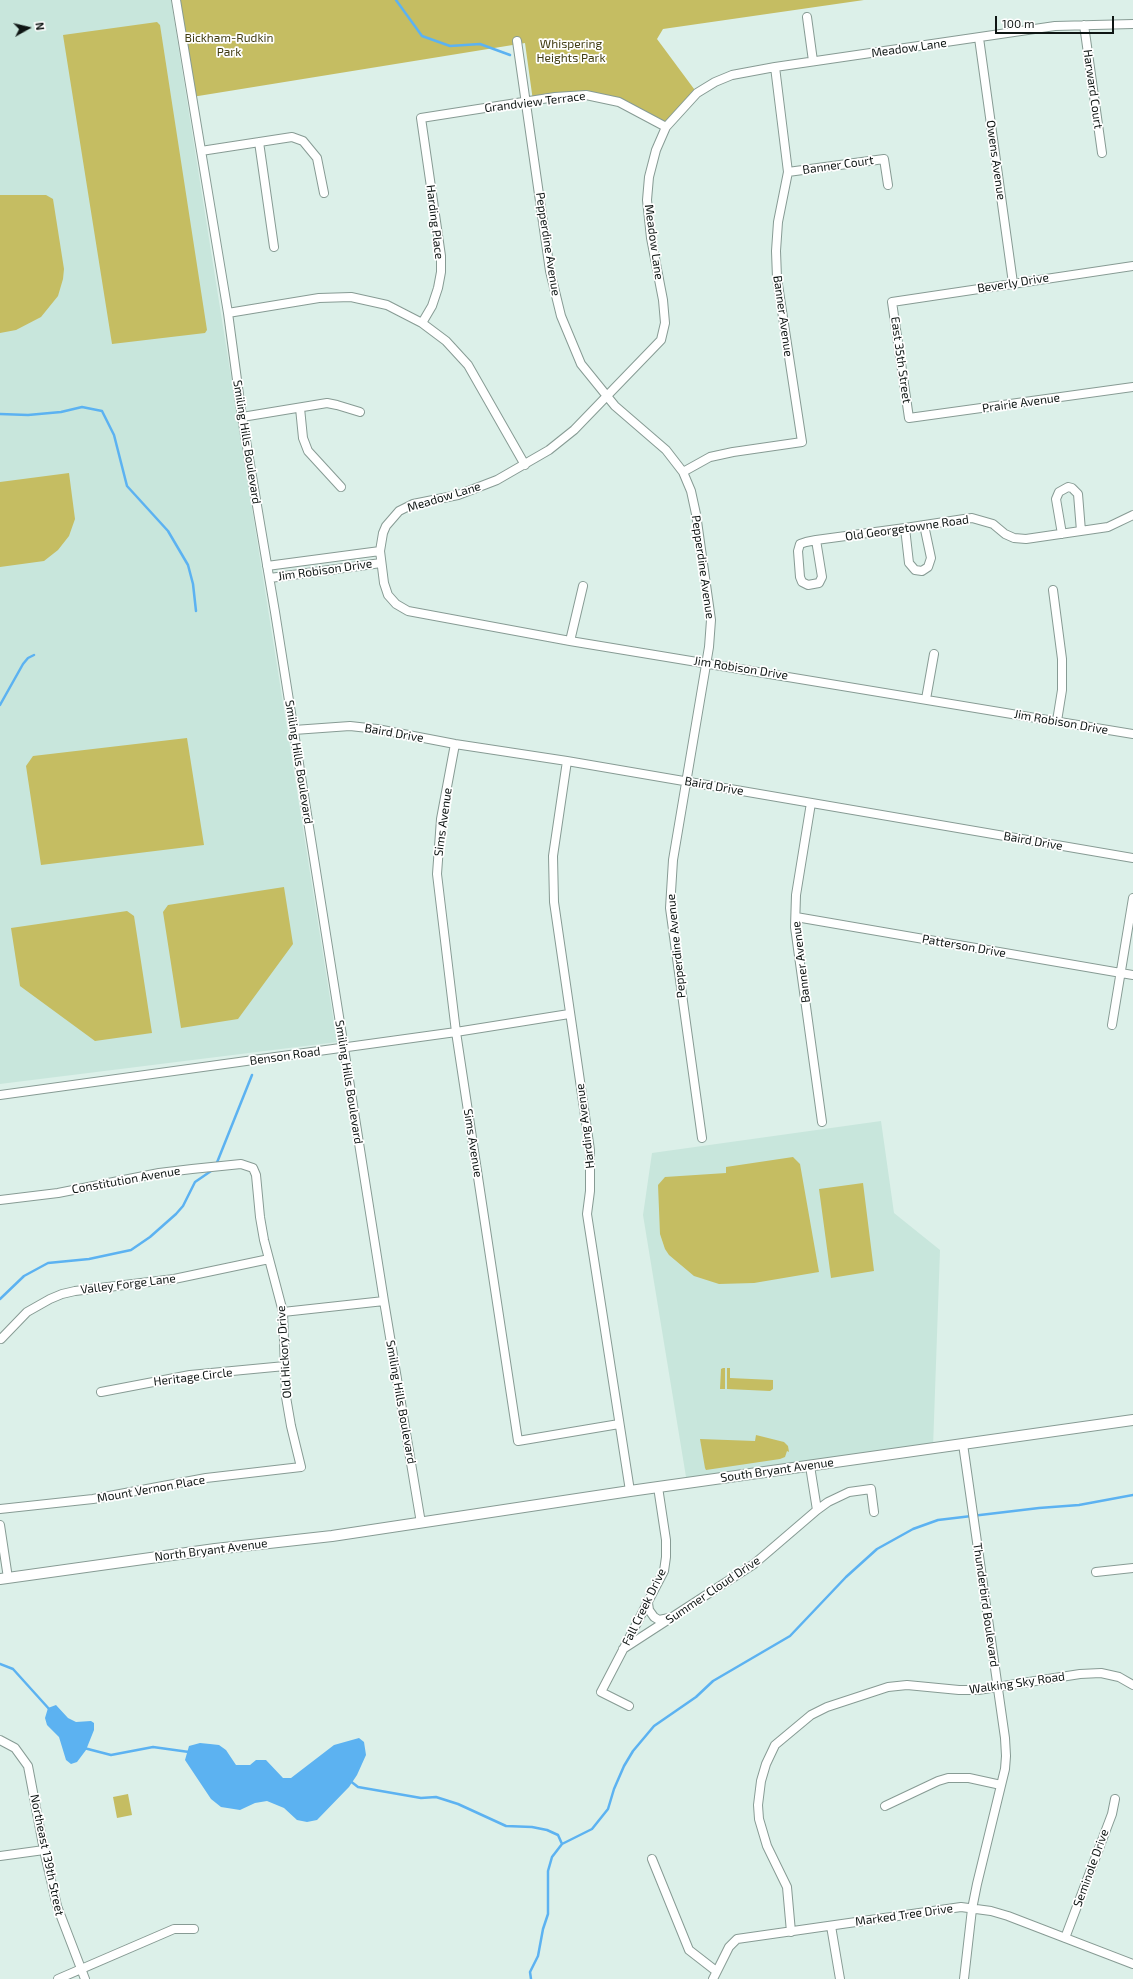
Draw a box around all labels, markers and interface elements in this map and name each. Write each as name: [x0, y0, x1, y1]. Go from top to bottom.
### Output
north arrow: [8, 8, 48, 48]
scale bar: [997, 8, 1116, 34]
text: 100 m: [1002, 16, 1034, 30]
text: N: [33, 21, 47, 31]
park label: Bickham-Rudkin Park: [184, 31, 274, 59]
street label: Meadow Lane: [870, 36, 948, 60]
park label: Whispering Heights Park: [537, 37, 605, 65]
street label: Harward Court: [1080, 48, 1106, 130]
street label: Grandview Terrace: [484, 89, 586, 115]
street label: Owens Avenue: [983, 119, 1009, 201]
street label: Banner Court: [801, 153, 875, 177]
street label: Harding Place: [423, 184, 447, 260]
street label: Pepperdine Avenue: [533, 191, 563, 297]
street label: Meadow Lane: [642, 203, 666, 281]
street label: Beverly Drive: [976, 270, 1050, 296]
street label: Banner Avenue: [770, 274, 796, 358]
street label: East 35th Street: [888, 316, 914, 404]
street label: Smiling Hills Boulevard: [230, 379, 264, 505]
street label: Prairie Avenue: [981, 390, 1061, 416]
street label: Meadow Lane: [406, 479, 482, 515]
street label: Old Georgetowne Road: [844, 512, 970, 544]
street label: Pepperdine Avenue: [689, 514, 717, 620]
street label: Jim Robison Drive: [277, 556, 373, 584]
street label: Jim Robison Drive: [693, 653, 789, 683]
street label: Smiling Hills Boulevard: [282, 699, 316, 825]
street label: Jim Robison Drive: [1013, 707, 1109, 737]
street label: Baird Drive: [363, 721, 425, 745]
street label: Baird Drive: [683, 774, 745, 798]
street label: Sims Avenue: [431, 787, 455, 857]
street label: Baird Drive: [1002, 829, 1064, 853]
street label: Pepperdine Avenue: [663, 893, 689, 999]
street label: Banner Avenue: [789, 920, 813, 1004]
street label: Patterson Drive: [921, 932, 1007, 960]
street label: Smiling Hills Boulevard: [332, 1019, 366, 1145]
street label: Benson Road: [249, 1044, 321, 1068]
street label: Harding Avenue: [573, 1083, 597, 1169]
street label: Sims Avenue: [460, 1108, 486, 1178]
street label: Constitution Avenue: [71, 1163, 181, 1197]
street label: Valley Forge Lane: [80, 1271, 176, 1297]
street label: Old Hickory Drive: [274, 1305, 294, 1399]
street label: Smiling Hills Boulevard: [383, 1339, 419, 1465]
street label: Heritage Circle: [153, 1365, 233, 1389]
street label: South Bryant Avenue: [719, 1455, 835, 1485]
street label: Mount Vernon Place: [96, 1472, 206, 1506]
street label: North Bryant Avenue: [154, 1536, 268, 1564]
street label: Thunderbird Boulevard: [970, 1542, 1002, 1668]
street label: Summer Cloud Drive: [663, 1553, 763, 1627]
street label: Fall Creek Drive: [619, 1566, 669, 1648]
street label: Walking Sky Road: [968, 1669, 1066, 1697]
street label: Northeast 139th Street: [27, 1793, 67, 1917]
street label: Seminole Drive: [1070, 1827, 1112, 1909]
street label: Marked Tree Drive: [854, 1901, 954, 1929]

